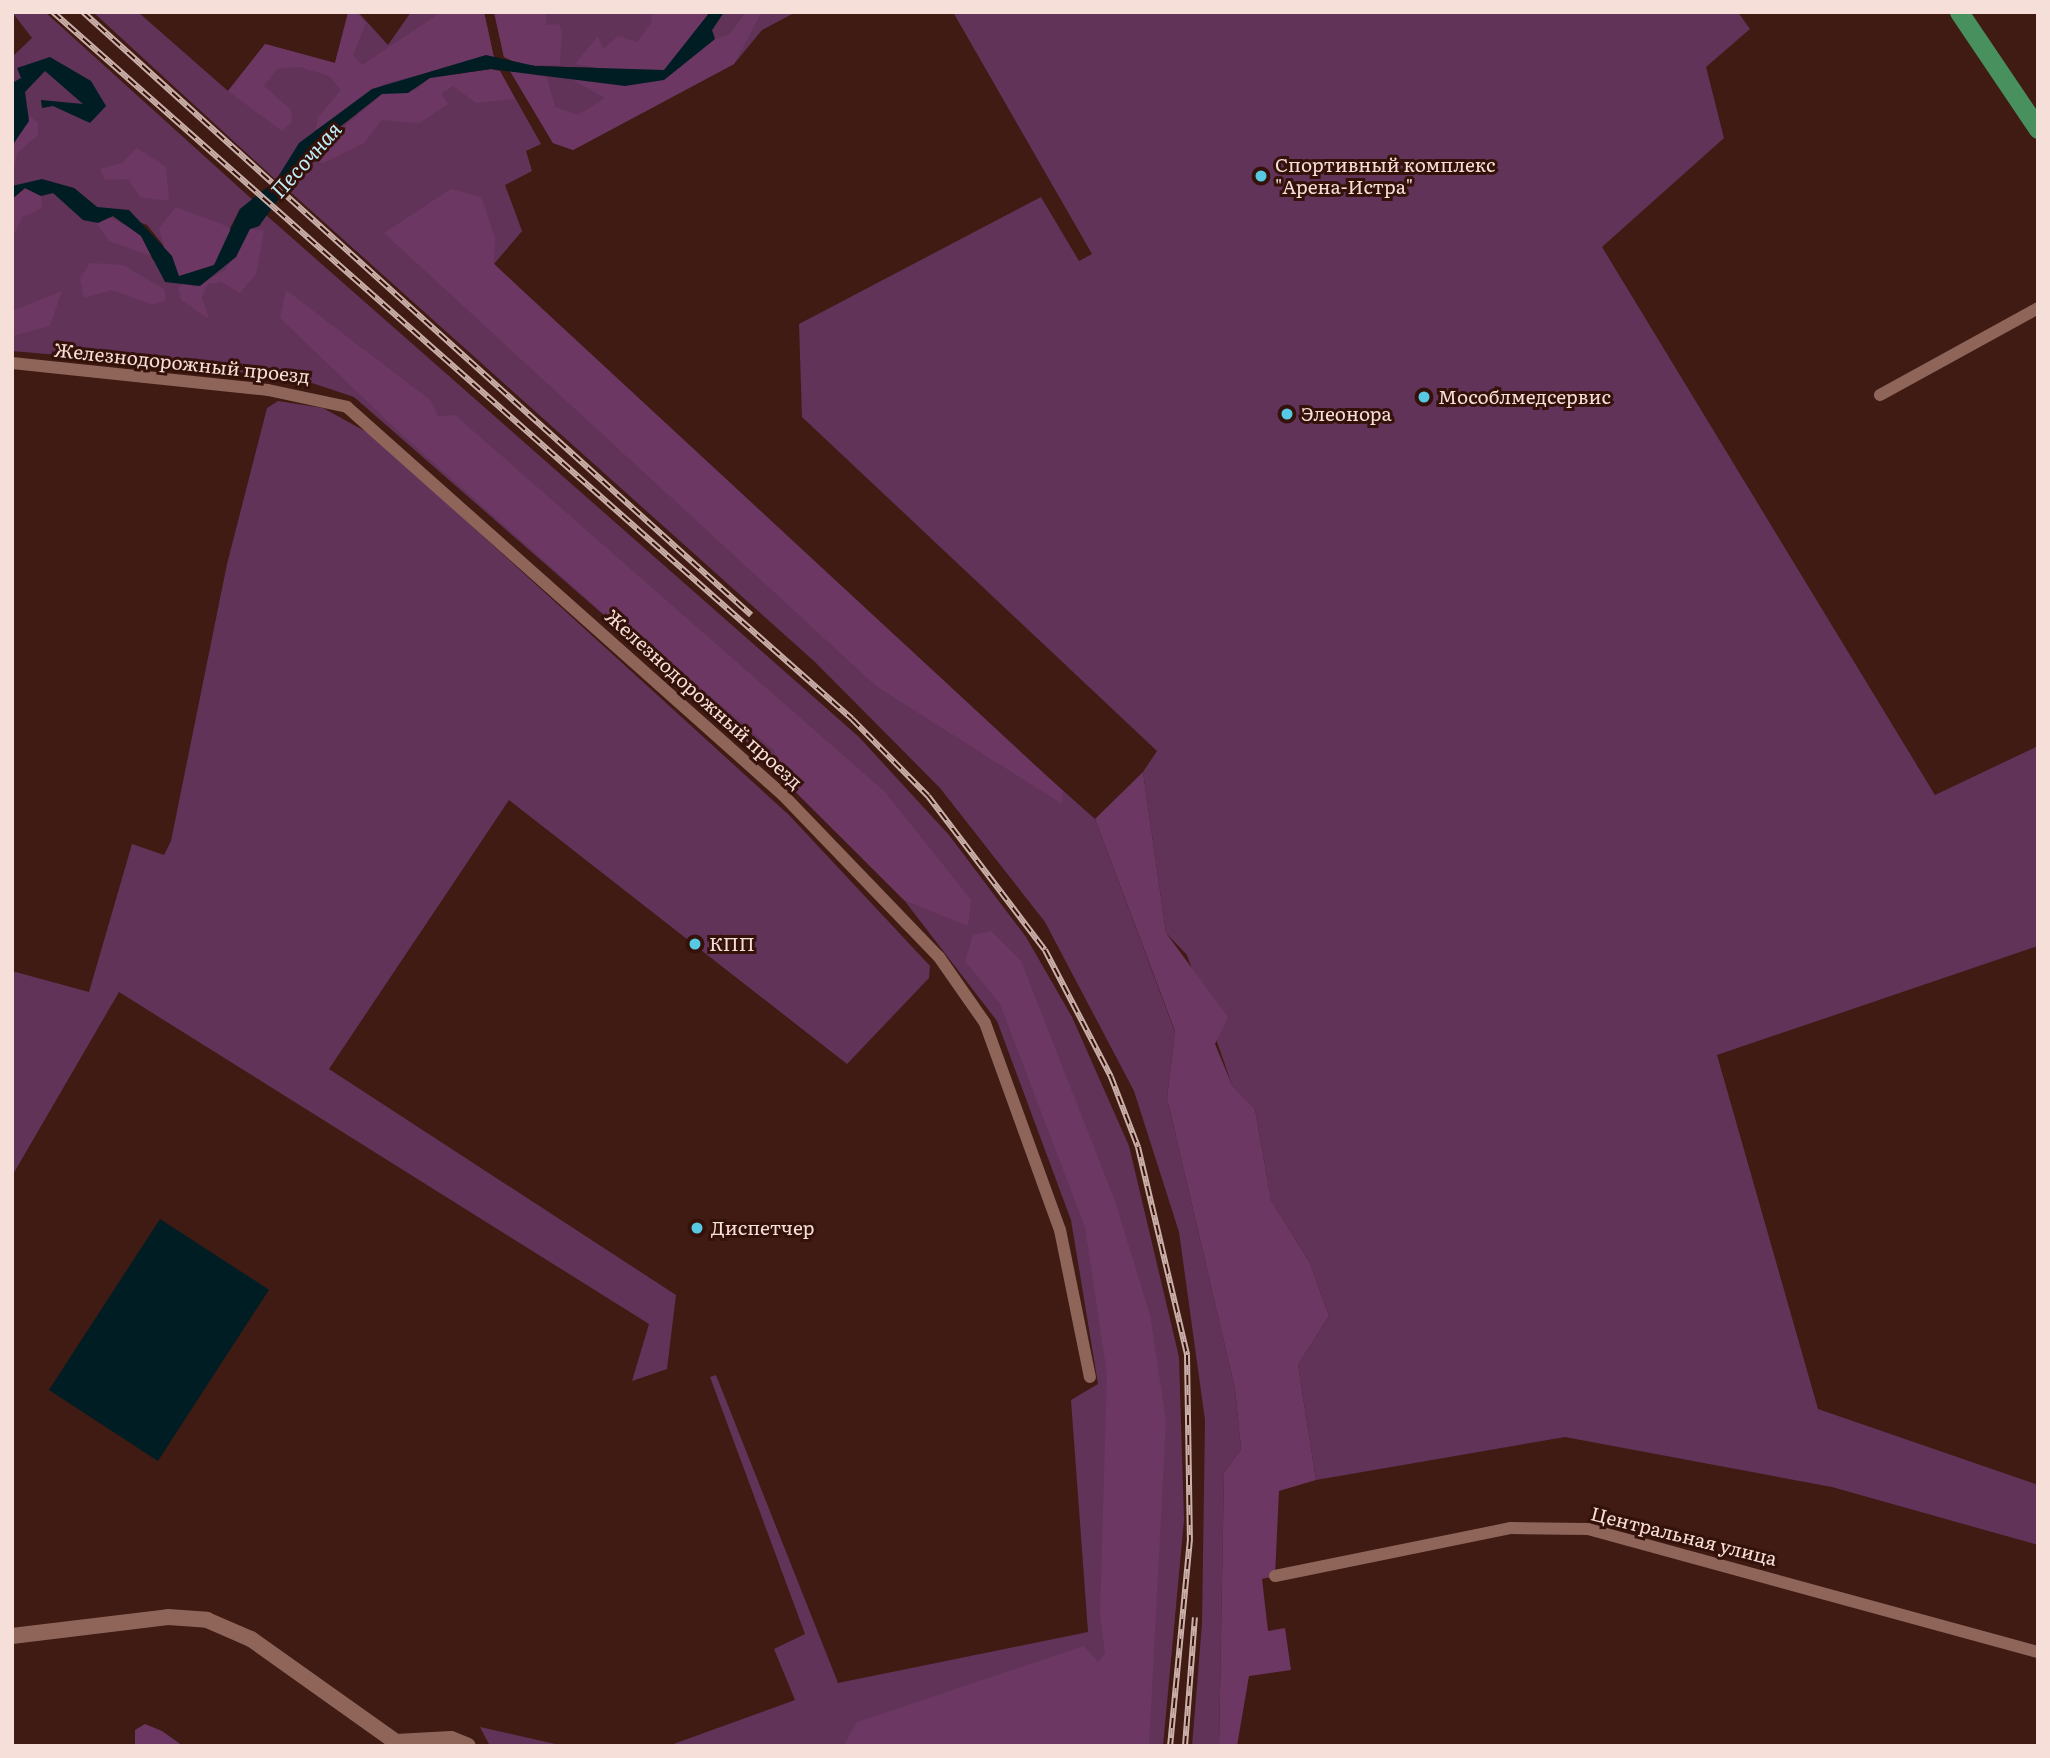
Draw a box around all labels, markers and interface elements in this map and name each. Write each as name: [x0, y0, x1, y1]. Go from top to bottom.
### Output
water label: Песочная: [264, 116, 346, 202]
place label: Спортивный комплекс "Арена-Истра": [1275, 154, 1495, 198]
marker: Спортивный комплекс "Арена-Истра": [1253, 168, 1269, 184]
street label: Железнодорожный проезд: [53, 338, 311, 388]
place label: Мособлмедсервис: [1438, 386, 1611, 408]
marker: Мособлмедсервис: [1416, 389, 1432, 405]
place label: Элеонора: [1301, 403, 1392, 425]
marker: Элеонора: [1279, 406, 1295, 422]
street label: Железнодорожный проезд: [601, 605, 807, 793]
place label: КПП: [709, 933, 755, 955]
marker: КПП: [687, 936, 703, 952]
place label: Диспетчер: [711, 1217, 815, 1239]
marker: Диспетчер: [689, 1220, 705, 1236]
street label: Центральная улица: [1588, 1502, 1780, 1570]

